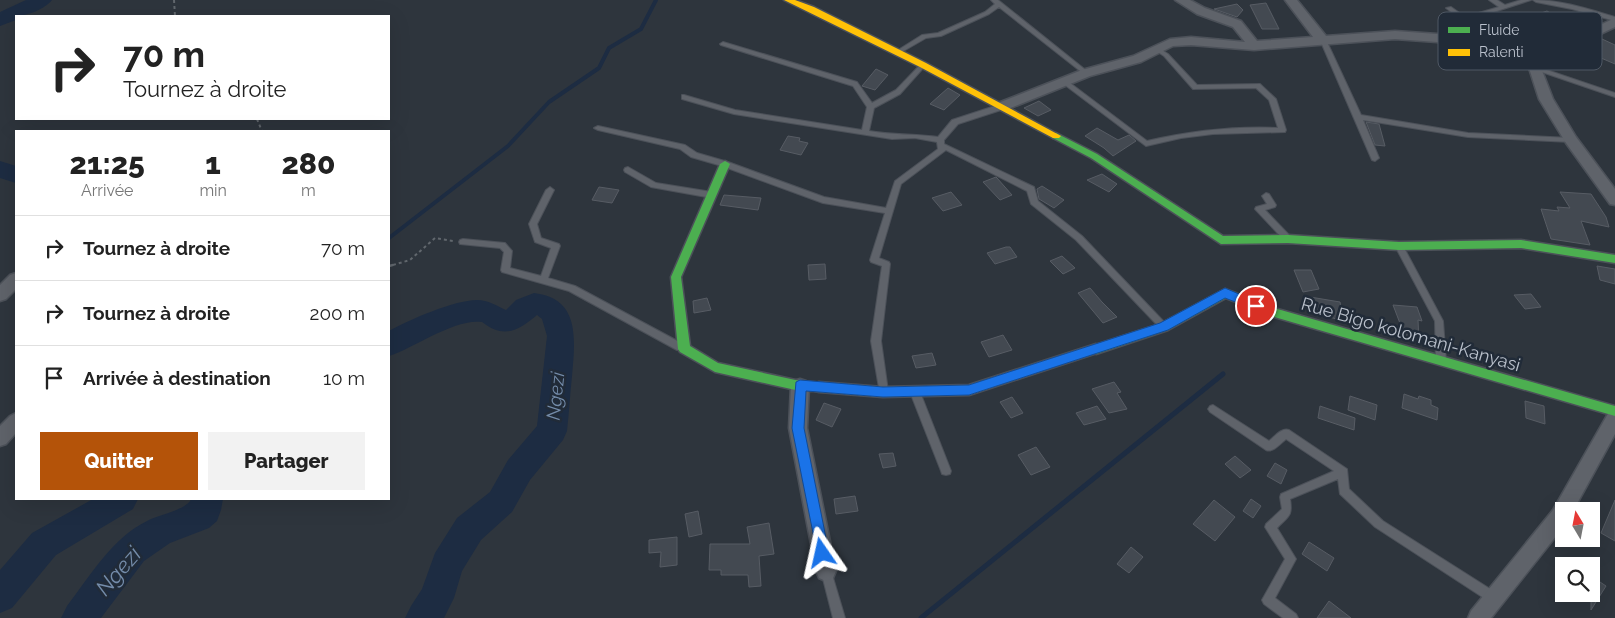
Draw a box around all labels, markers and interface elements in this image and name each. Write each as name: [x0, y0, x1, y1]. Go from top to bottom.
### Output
legend: [1438, 12, 1602, 70]
text: Fluide: [1479, 22, 1519, 38]
text: 70 m: [123, 34, 205, 75]
icon: right: [40, 35, 105, 100]
text: Ralenti: [1479, 44, 1524, 60]
text: Tournez à droite: [123, 76, 287, 102]
text: 21:25: [70, 146, 145, 181]
text: 1: [205, 146, 221, 181]
text: 280: [281, 146, 335, 181]
text: Arrivée: [81, 181, 133, 200]
text: min: [199, 181, 227, 200]
text: m: [301, 181, 316, 200]
icon: right: [40, 234, 68, 262]
text: Tournez à droite: [83, 237, 230, 259]
text: 70 m: [321, 237, 365, 259]
pin: [1235, 285, 1277, 327]
icon: arrive: [1242, 292, 1270, 320]
street label: Rue Bigo kolomani-Kanyasi: [1299, 293, 1523, 375]
icon: right: [40, 299, 68, 327]
text: Tournez à droite: [83, 302, 230, 324]
text: 200 m: [310, 302, 365, 324]
icon: arrive: [40, 364, 68, 392]
text: Arrivée à destination: [83, 367, 271, 389]
text: 10 m: [323, 367, 365, 389]
water label: Ngezi: [542, 370, 569, 421]
button: Quitter: [40, 432, 198, 490]
button: Partager: [208, 432, 365, 490]
north arrow: [1555, 502, 1600, 548]
map controls: [1555, 502, 1600, 602]
position arrow: [795, 526, 847, 578]
water label: Ngezi: [90, 540, 147, 601]
button: search: [1555, 557, 1600, 602]

